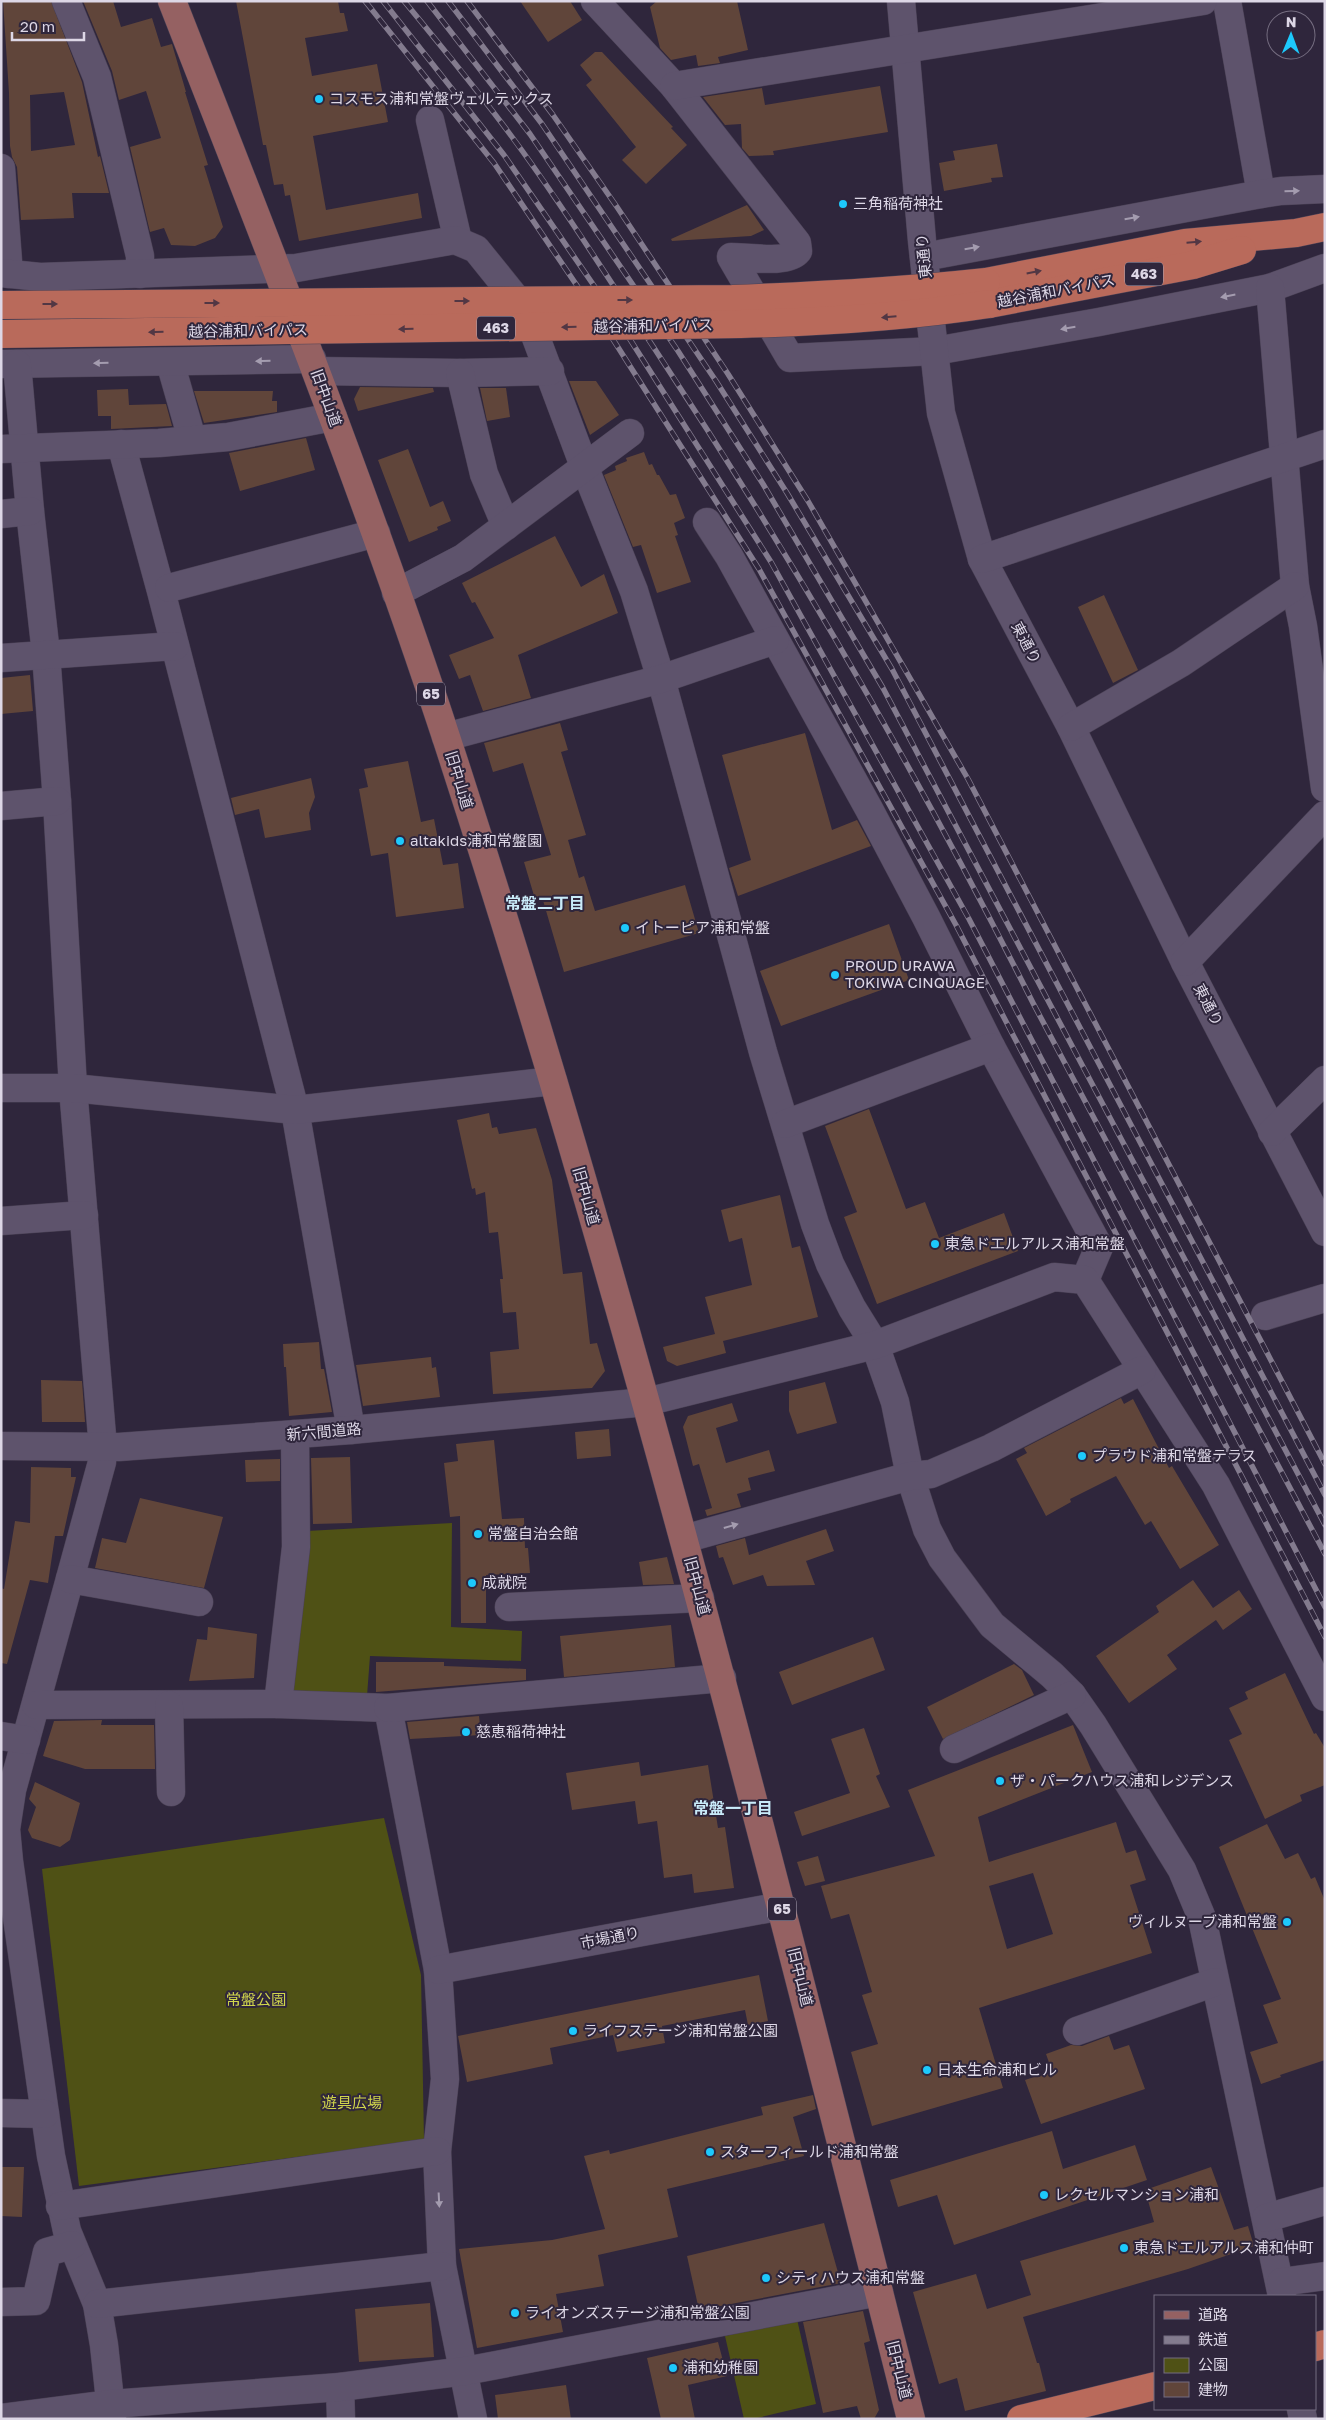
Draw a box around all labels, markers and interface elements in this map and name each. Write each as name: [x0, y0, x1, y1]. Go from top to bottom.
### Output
scale bar: [12, 10, 85, 42]
north arrow: [1266, 10, 1316, 60]
text: N: [1286, 13, 1297, 30]
text: 20 m: [20, 17, 55, 35]
place label: コスモス浦和常盤ヴェルテックス: [329, 89, 554, 107]
marker: コスモス浦和常盤ヴェルテックス: [313, 93, 325, 105]
one-way arrow: [1284, 186, 1300, 194]
place label: 三角稲荷神社: [853, 194, 943, 212]
marker: 三角稲荷神社: [837, 198, 849, 210]
one-way arrow: [1124, 214, 1140, 222]
street label: 東通り: [912, 233, 934, 279]
one-way arrow: [1186, 238, 1202, 246]
one-way arrow: [964, 243, 980, 251]
road number: 463: [1125, 262, 1163, 286]
one-way arrow: [1026, 268, 1042, 276]
street label: 越谷浦和バイパス: [994, 270, 1116, 310]
one-way arrow: [1220, 293, 1236, 301]
one-way arrow: [617, 295, 633, 303]
one-way arrow: [455, 297, 471, 305]
one-way arrow: [205, 299, 221, 307]
one-way arrow: [42, 300, 58, 308]
one-way arrow: [880, 313, 896, 321]
street label: 越谷浦和バイパス: [592, 315, 713, 335]
road number: 463: [477, 316, 515, 339]
street label: 越谷浦和バイパス: [187, 320, 308, 340]
one-way arrow: [561, 323, 577, 331]
one-way arrow: [1060, 324, 1076, 332]
one-way arrow: [398, 325, 414, 333]
one-way arrow: [148, 328, 164, 336]
one-way arrow: [255, 357, 271, 365]
one-way arrow: [93, 359, 109, 367]
street label: 旧中山道: [308, 366, 346, 429]
street label: 東通り: [1008, 618, 1045, 667]
road number: 65: [417, 682, 445, 706]
street label: 旧中山道: [443, 748, 477, 811]
place label: altakids浦和常盤園: [410, 831, 542, 849]
marker: altakids浦和常盤園: [394, 835, 406, 847]
district label: 常盤二丁目: [505, 893, 585, 913]
place label: イトーピア浦和常盤: [635, 918, 770, 936]
marker: イトーピア浦和常盤: [619, 922, 631, 934]
place label: PROUD URAWA TOKIWA CINQUAGE: [845, 956, 985, 991]
marker: PROUD URAWA TOKIWA CINQUAGE: [829, 969, 841, 981]
street label: 東通り: [1191, 980, 1227, 1029]
street label: 旧中山道: [570, 1164, 604, 1227]
place label: 東急ドエルアルス浦和常盤: [945, 1234, 1125, 1252]
marker: 東急ドエルアルス浦和常盤: [929, 1238, 941, 1250]
street label: 新六間道路: [286, 1419, 362, 1443]
place label: プラウド浦和常盤テラス: [1092, 1446, 1257, 1464]
marker: プラウド浦和常盤テラス: [1076, 1450, 1088, 1462]
one-way arrow: [723, 1522, 739, 1530]
place label: 常盤自治会館: [488, 1524, 578, 1542]
marker: 常盤自治会館: [472, 1528, 484, 1540]
street label: 旧中山道: [682, 1554, 714, 1617]
place label: 成就院: [482, 1573, 527, 1591]
marker: 成就院: [466, 1577, 478, 1589]
place label: 慈恵稲荷神社: [476, 1722, 566, 1740]
marker: 慈恵稲荷神社: [460, 1726, 472, 1738]
place label: ザ・パークハウス浦和レジデンス: [1010, 1771, 1234, 1789]
marker: ザ・パークハウス浦和レジデンス: [994, 1775, 1006, 1787]
district label: 常盤一丁目: [693, 1798, 773, 1818]
road number: 65: [768, 1898, 796, 1920]
place label: ヴィルヌーブ浦和常盤: [1128, 1912, 1277, 1930]
marker: ヴィルヌーブ浦和常盤: [1281, 1916, 1293, 1928]
street label: 市場通り: [579, 1922, 641, 1952]
street label: 旧中山道: [785, 1945, 817, 2008]
park label: 常盤公園: [226, 1990, 286, 2008]
place label: ライフステージ浦和常盤公園: [583, 2021, 778, 2039]
marker: ライフステージ浦和常盤公園: [567, 2025, 579, 2037]
place label: 日本生命浦和ビル: [937, 2060, 1057, 2078]
marker: 日本生命浦和ビル: [921, 2064, 933, 2076]
park label: 遊具広場: [322, 2093, 382, 2111]
place label: スターフィールド浦和常盤: [720, 2142, 899, 2160]
marker: スターフィールド浦和常盤: [704, 2146, 716, 2158]
place label: レクセルマンション浦和: [1054, 2185, 1219, 2203]
marker: レクセルマンション浦和: [1038, 2189, 1050, 2201]
one-way arrow: [436, 2192, 444, 2208]
place label: 東急ドエルアルス浦和仲町: [1134, 2238, 1314, 2256]
marker: 東急ドエルアルス浦和仲町: [1118, 2242, 1130, 2254]
place label: シティハウス浦和常盤: [776, 2268, 925, 2286]
marker: シティハウス浦和常盤: [760, 2272, 772, 2284]
legend: [1154, 2295, 1316, 2410]
place label: ライオンズステージ浦和常盤公園: [525, 2303, 749, 2321]
text: 道路: [1198, 2305, 1228, 2323]
marker: ライオンズステージ浦和常盤公園: [509, 2307, 521, 2319]
text: 鉄道: [1198, 2330, 1228, 2348]
street label: 旧中山道: [884, 2338, 916, 2401]
text: 公園: [1198, 2355, 1228, 2373]
place label: 浦和幼稚園: [683, 2358, 758, 2376]
marker: 浦和幼稚園: [667, 2362, 679, 2374]
text: 建物: [1198, 2380, 1228, 2398]

